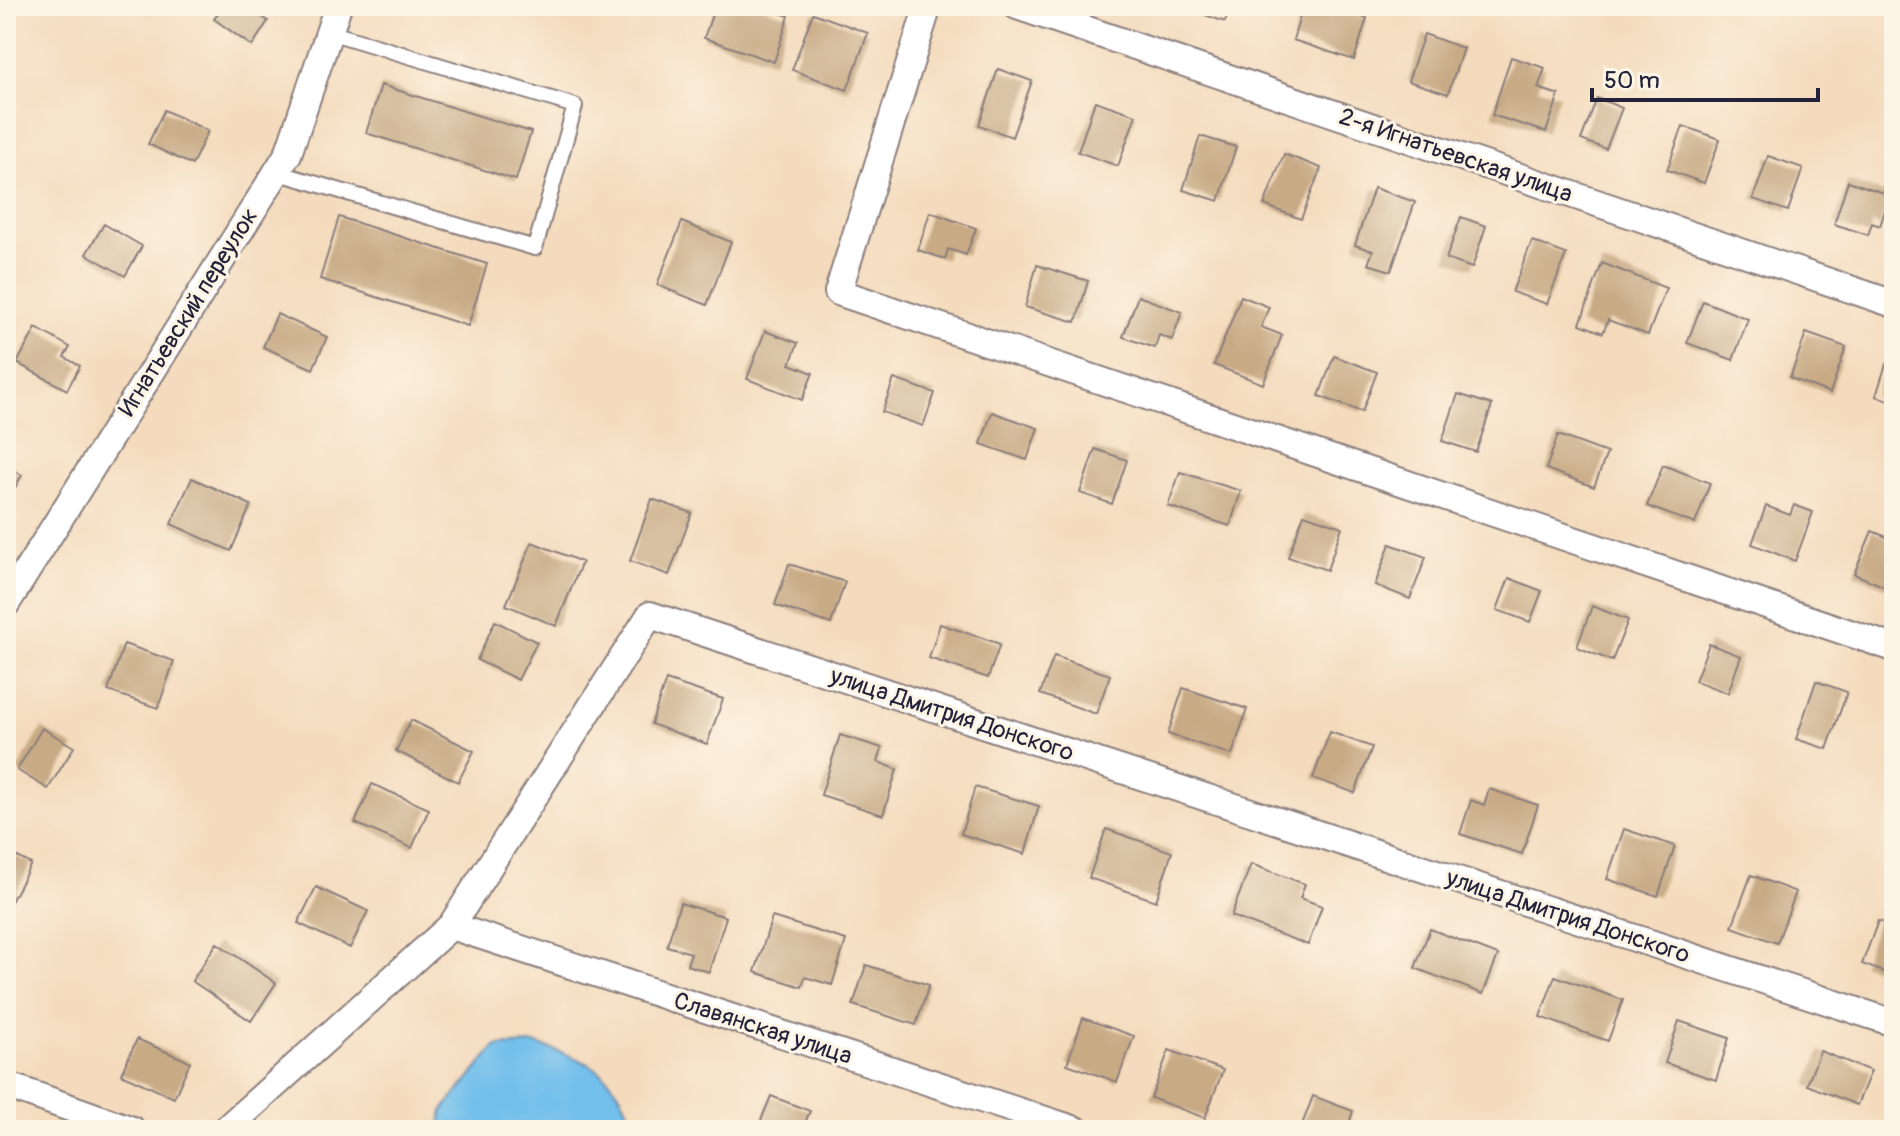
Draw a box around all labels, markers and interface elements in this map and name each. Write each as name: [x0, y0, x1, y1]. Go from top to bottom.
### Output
scale bar: [1592, 52, 1818, 102]
text: 50 m: [1604, 66, 1660, 95]
street label: 2-я Игнатьевская улица: [1336, 102, 1576, 209]
street label: Игнатьевский переулок: [113, 203, 264, 422]
street label: улица Дмитрия Донского: [826, 661, 1077, 768]
street label: улица Дмитрия Донского: [1442, 863, 1693, 970]
street label: Славянская улица: [670, 986, 856, 1071]

